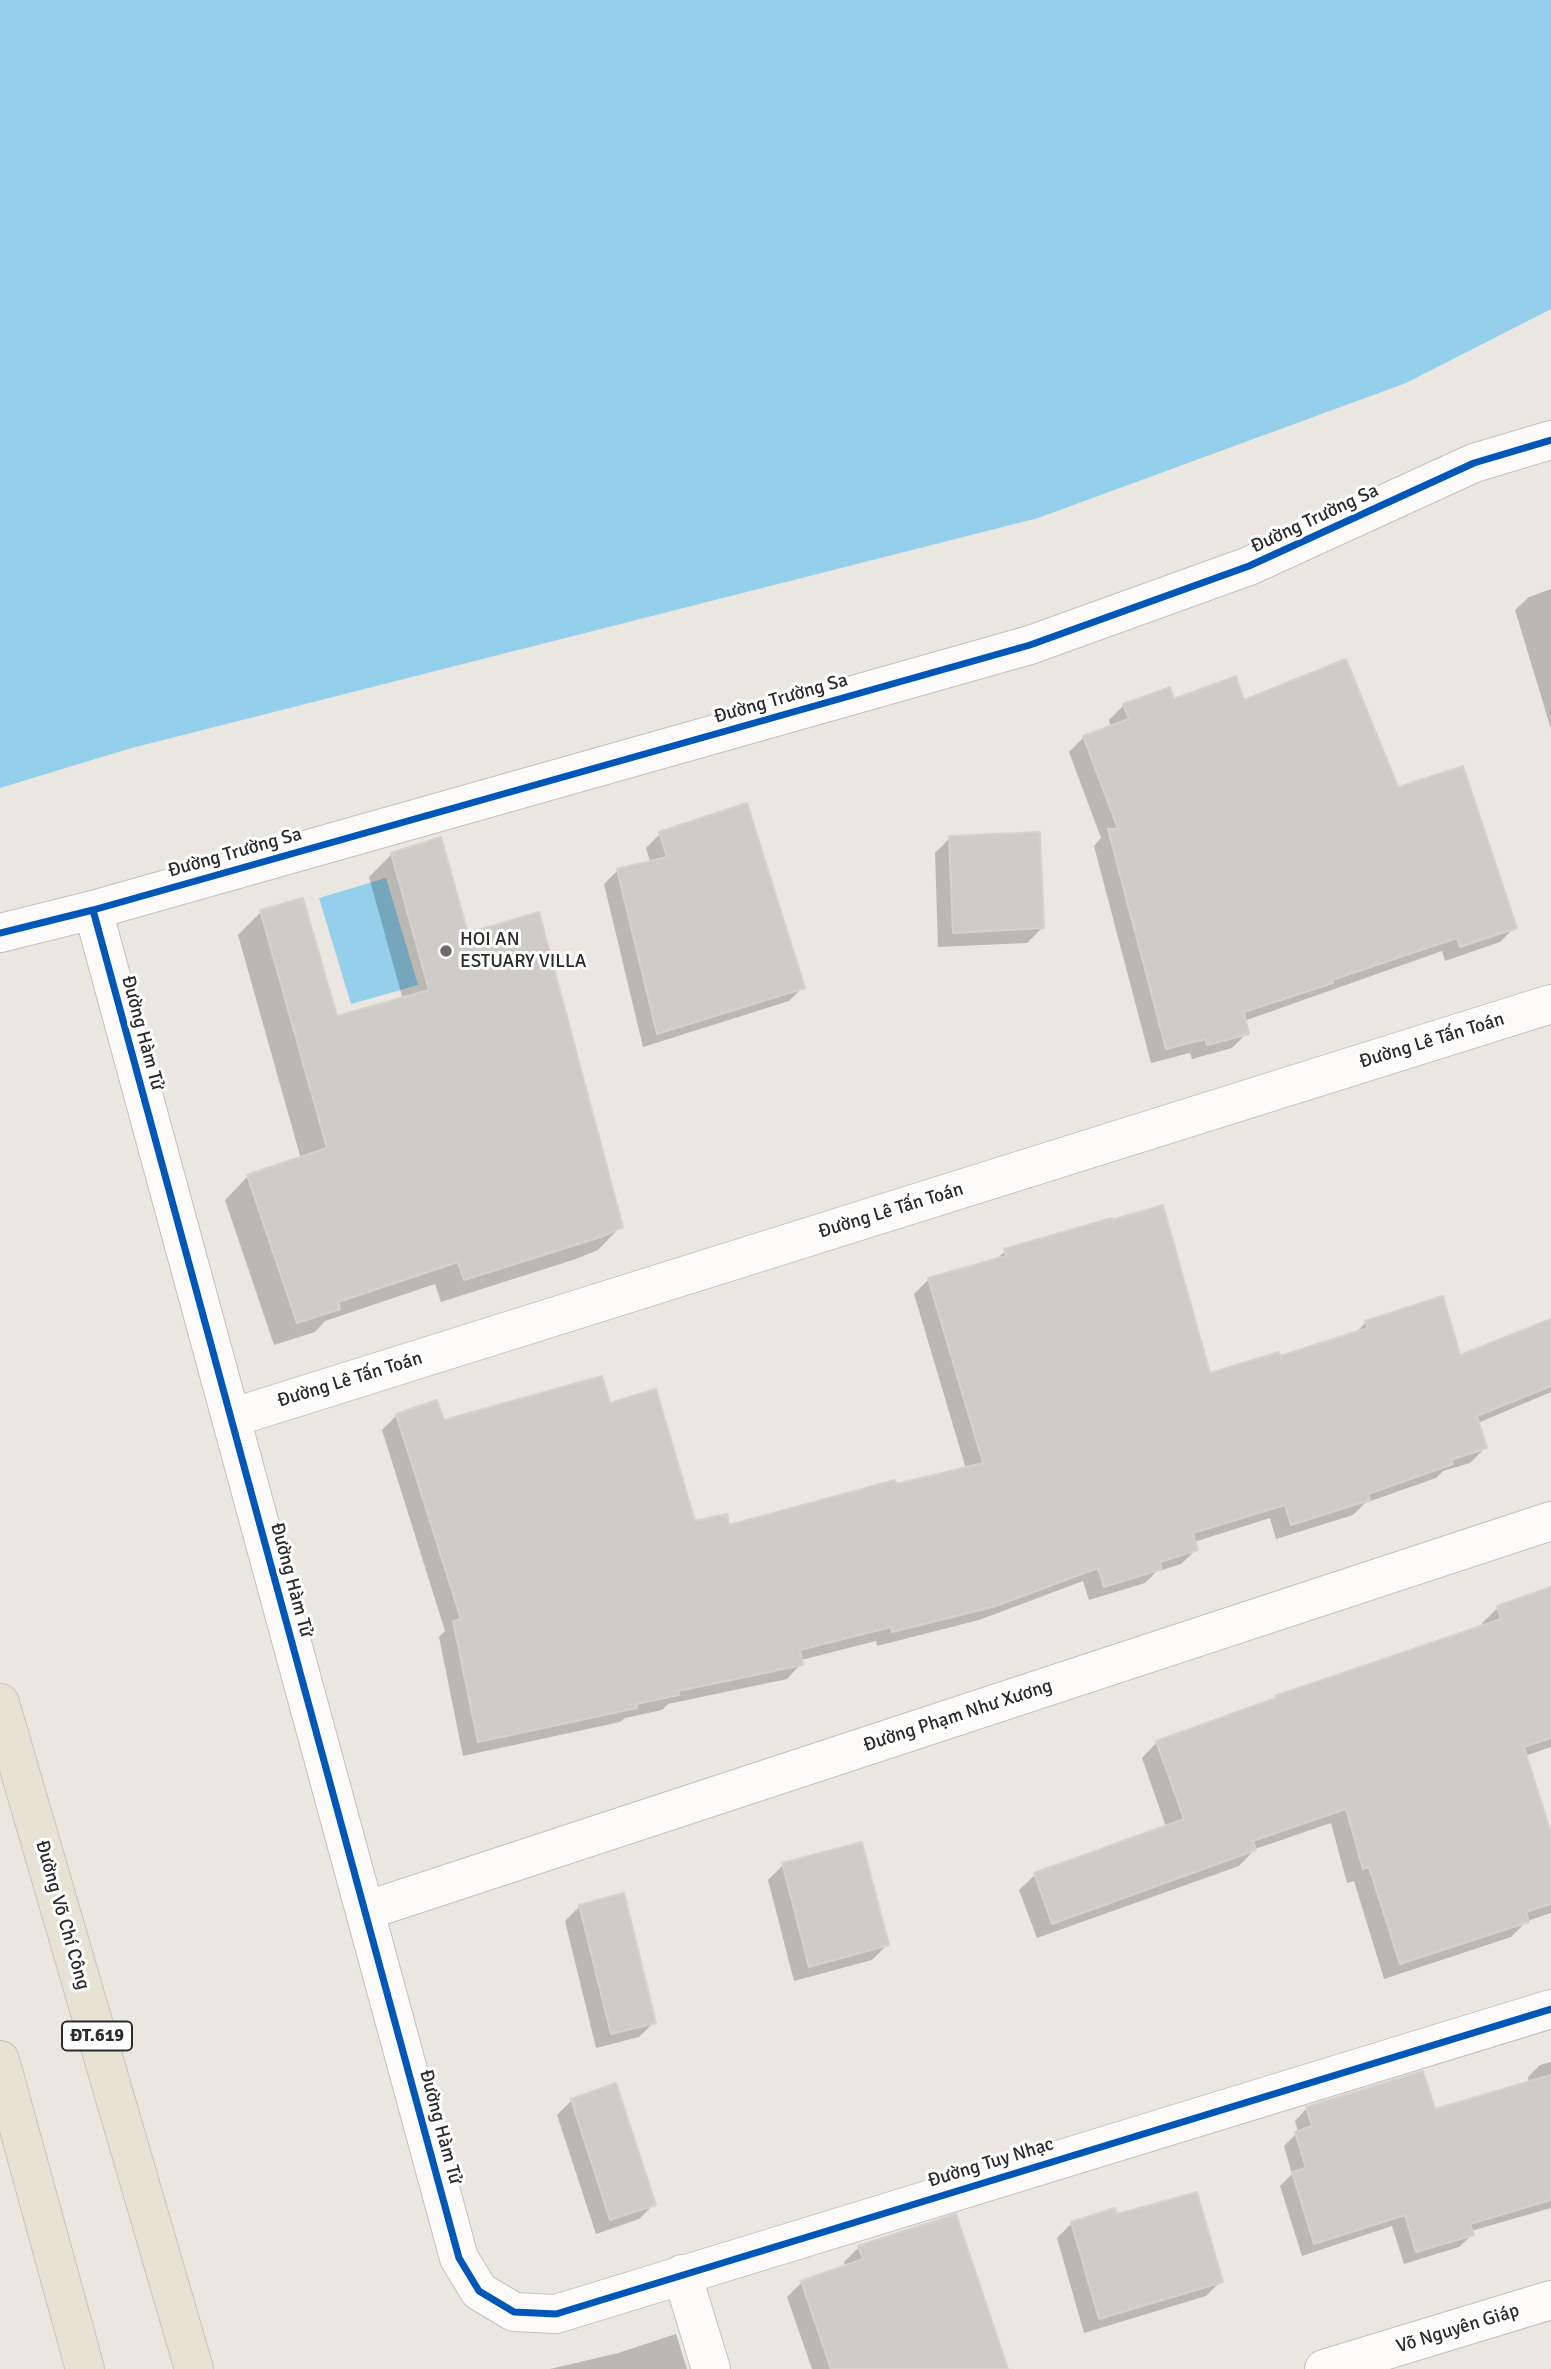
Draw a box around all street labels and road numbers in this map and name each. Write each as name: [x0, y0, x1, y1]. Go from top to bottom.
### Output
street label: Đường Trường Sa: [1248, 479, 1382, 559]
street label: Đường Trường Sa: [711, 669, 851, 729]
street label: Đường Trường Sa: [165, 823, 305, 883]
street label: Đường Hàm Tử: [116, 973, 168, 1093]
street label: Đường Lê Tấn Toán: [1357, 1008, 1507, 1074]
street label: Đường Lê Tấn Toán: [816, 1178, 966, 1244]
street label: Đường Lê Tấn Toán: [275, 1347, 425, 1413]
street label: Đường Hàm Tử: [265, 1520, 317, 1640]
street label: Đường Phạm Như Xương: [861, 1675, 1055, 1757]
street label: Đường Võ Chí Công: [30, 1838, 94, 1992]
road number: ĐT.619: [62, 2022, 132, 2050]
street label: Đường Hàm Tử: [414, 2067, 466, 2187]
street label: Đường Tuy Nhạc: [925, 2133, 1057, 2193]
street label: Võ Nguyên Giáp: [1394, 2299, 1522, 2359]

